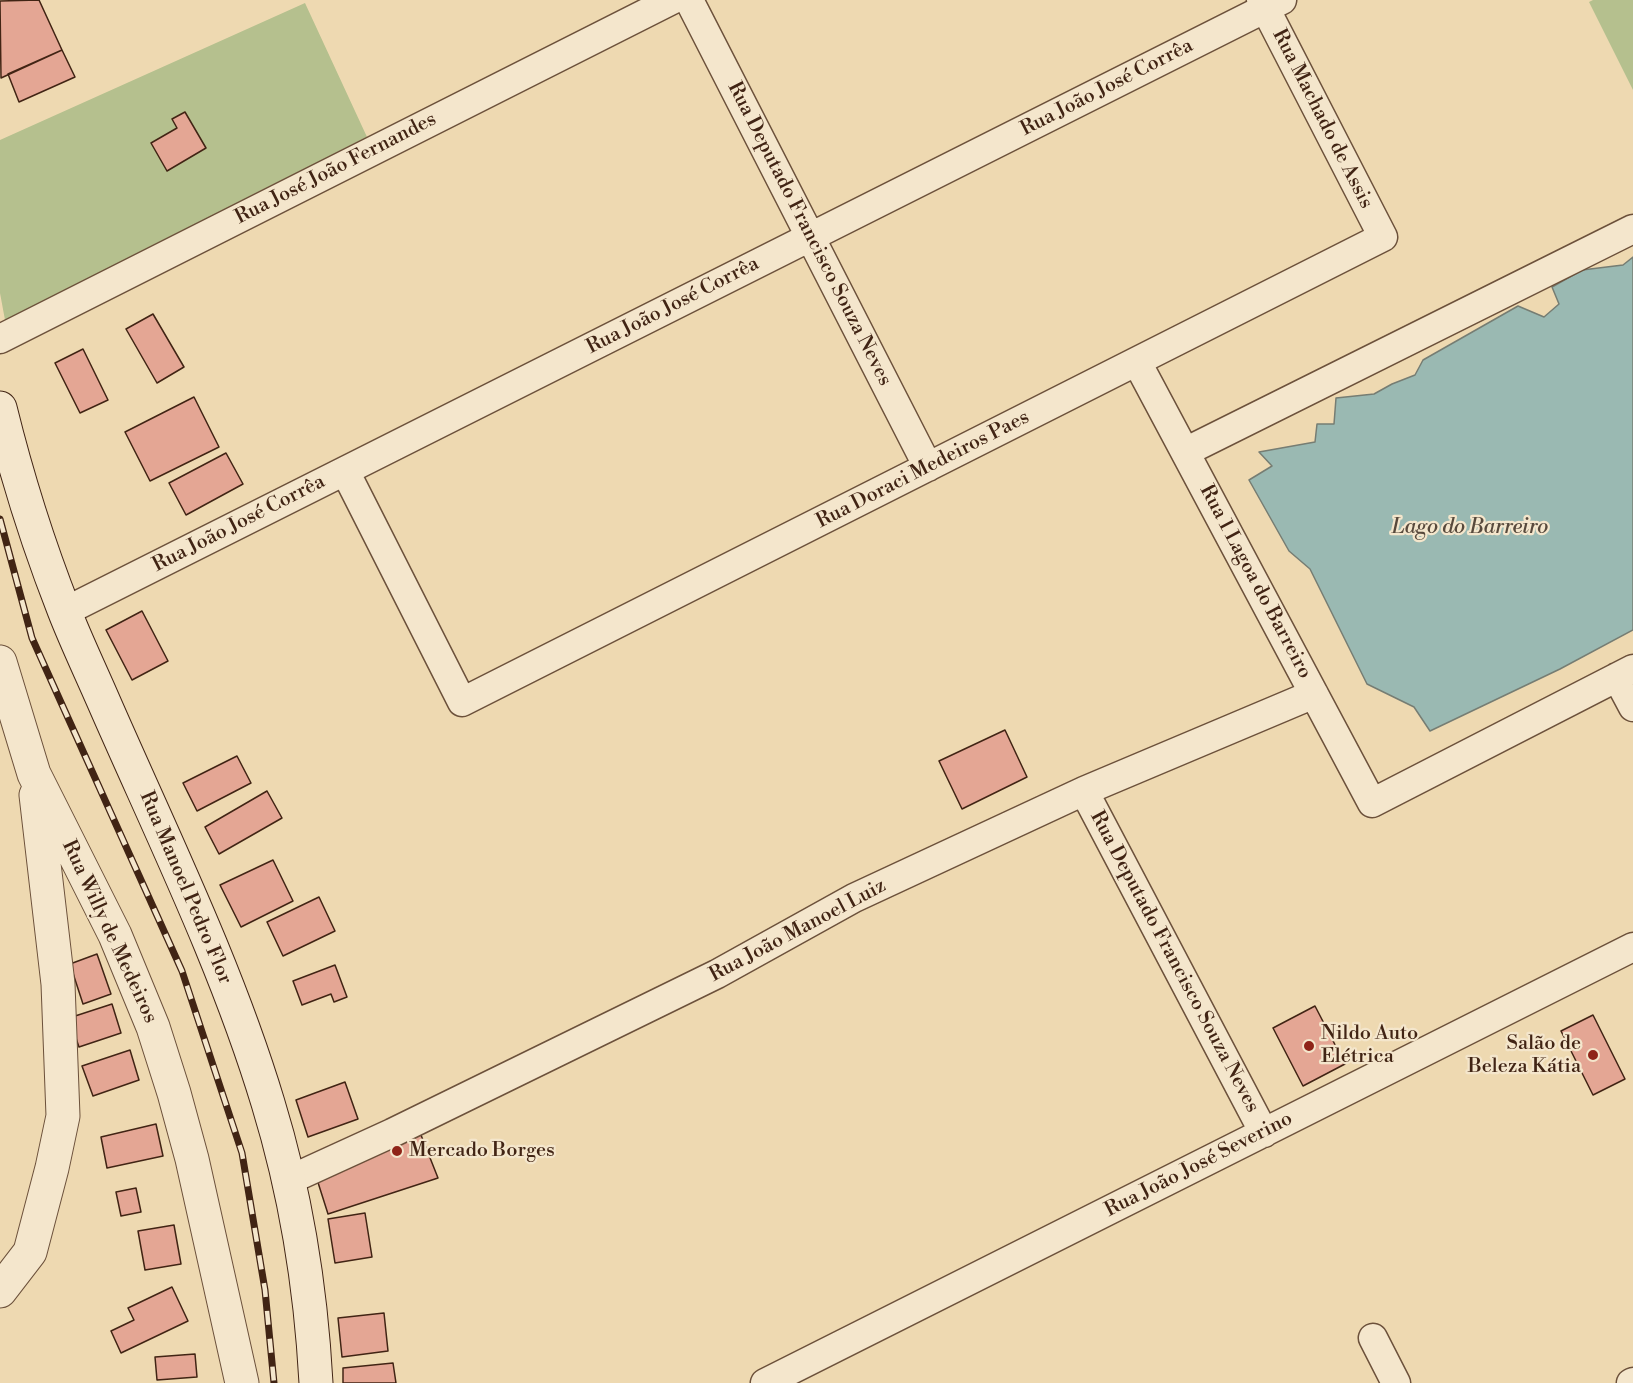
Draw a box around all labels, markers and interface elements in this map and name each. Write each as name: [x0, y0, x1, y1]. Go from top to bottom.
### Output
street label: Rua Machado de Assis: [1266, 25, 1378, 213]
street label: Rua João José Corrêa: [1017, 34, 1197, 142]
street label: Rua Deputado Francisco Souza Neves: [722, 78, 896, 390]
street label: Rua José João Fernandes: [231, 108, 441, 230]
street label: Rua João José Corrêa: [583, 252, 763, 360]
street label: Rua Doraci Medeiros Paes: [813, 406, 1033, 534]
street label: Rua João José Corrêa: [149, 470, 329, 578]
street label: Rua 1 Lagoa do Barreiro: [1194, 481, 1316, 683]
water label: Lago do Barreiro: [1392, 515, 1548, 541]
street label: Rua Manoel Pedro Flor: [133, 788, 237, 988]
street label: Rua Deputado Francisco Souza Neves: [1084, 807, 1264, 1117]
street label: Rua Willy de Medeiros: [56, 837, 162, 1027]
street label: Rua João Manoel Luiz: [706, 874, 890, 988]
place label: Nildo Auto Elétrica: [1321, 1022, 1418, 1069]
place label: Salão de Beleza Kátia: [1468, 1032, 1581, 1079]
marker: Nildo Auto Elétrica: [1302, 1039, 1316, 1053]
marker: Salão de Beleza Kátia: [1586, 1048, 1600, 1062]
street label: Rua João José Severino: [1101, 1107, 1297, 1223]
place label: Mercado Borges: [409, 1139, 555, 1163]
marker: Mercado Borges: [390, 1144, 404, 1158]

